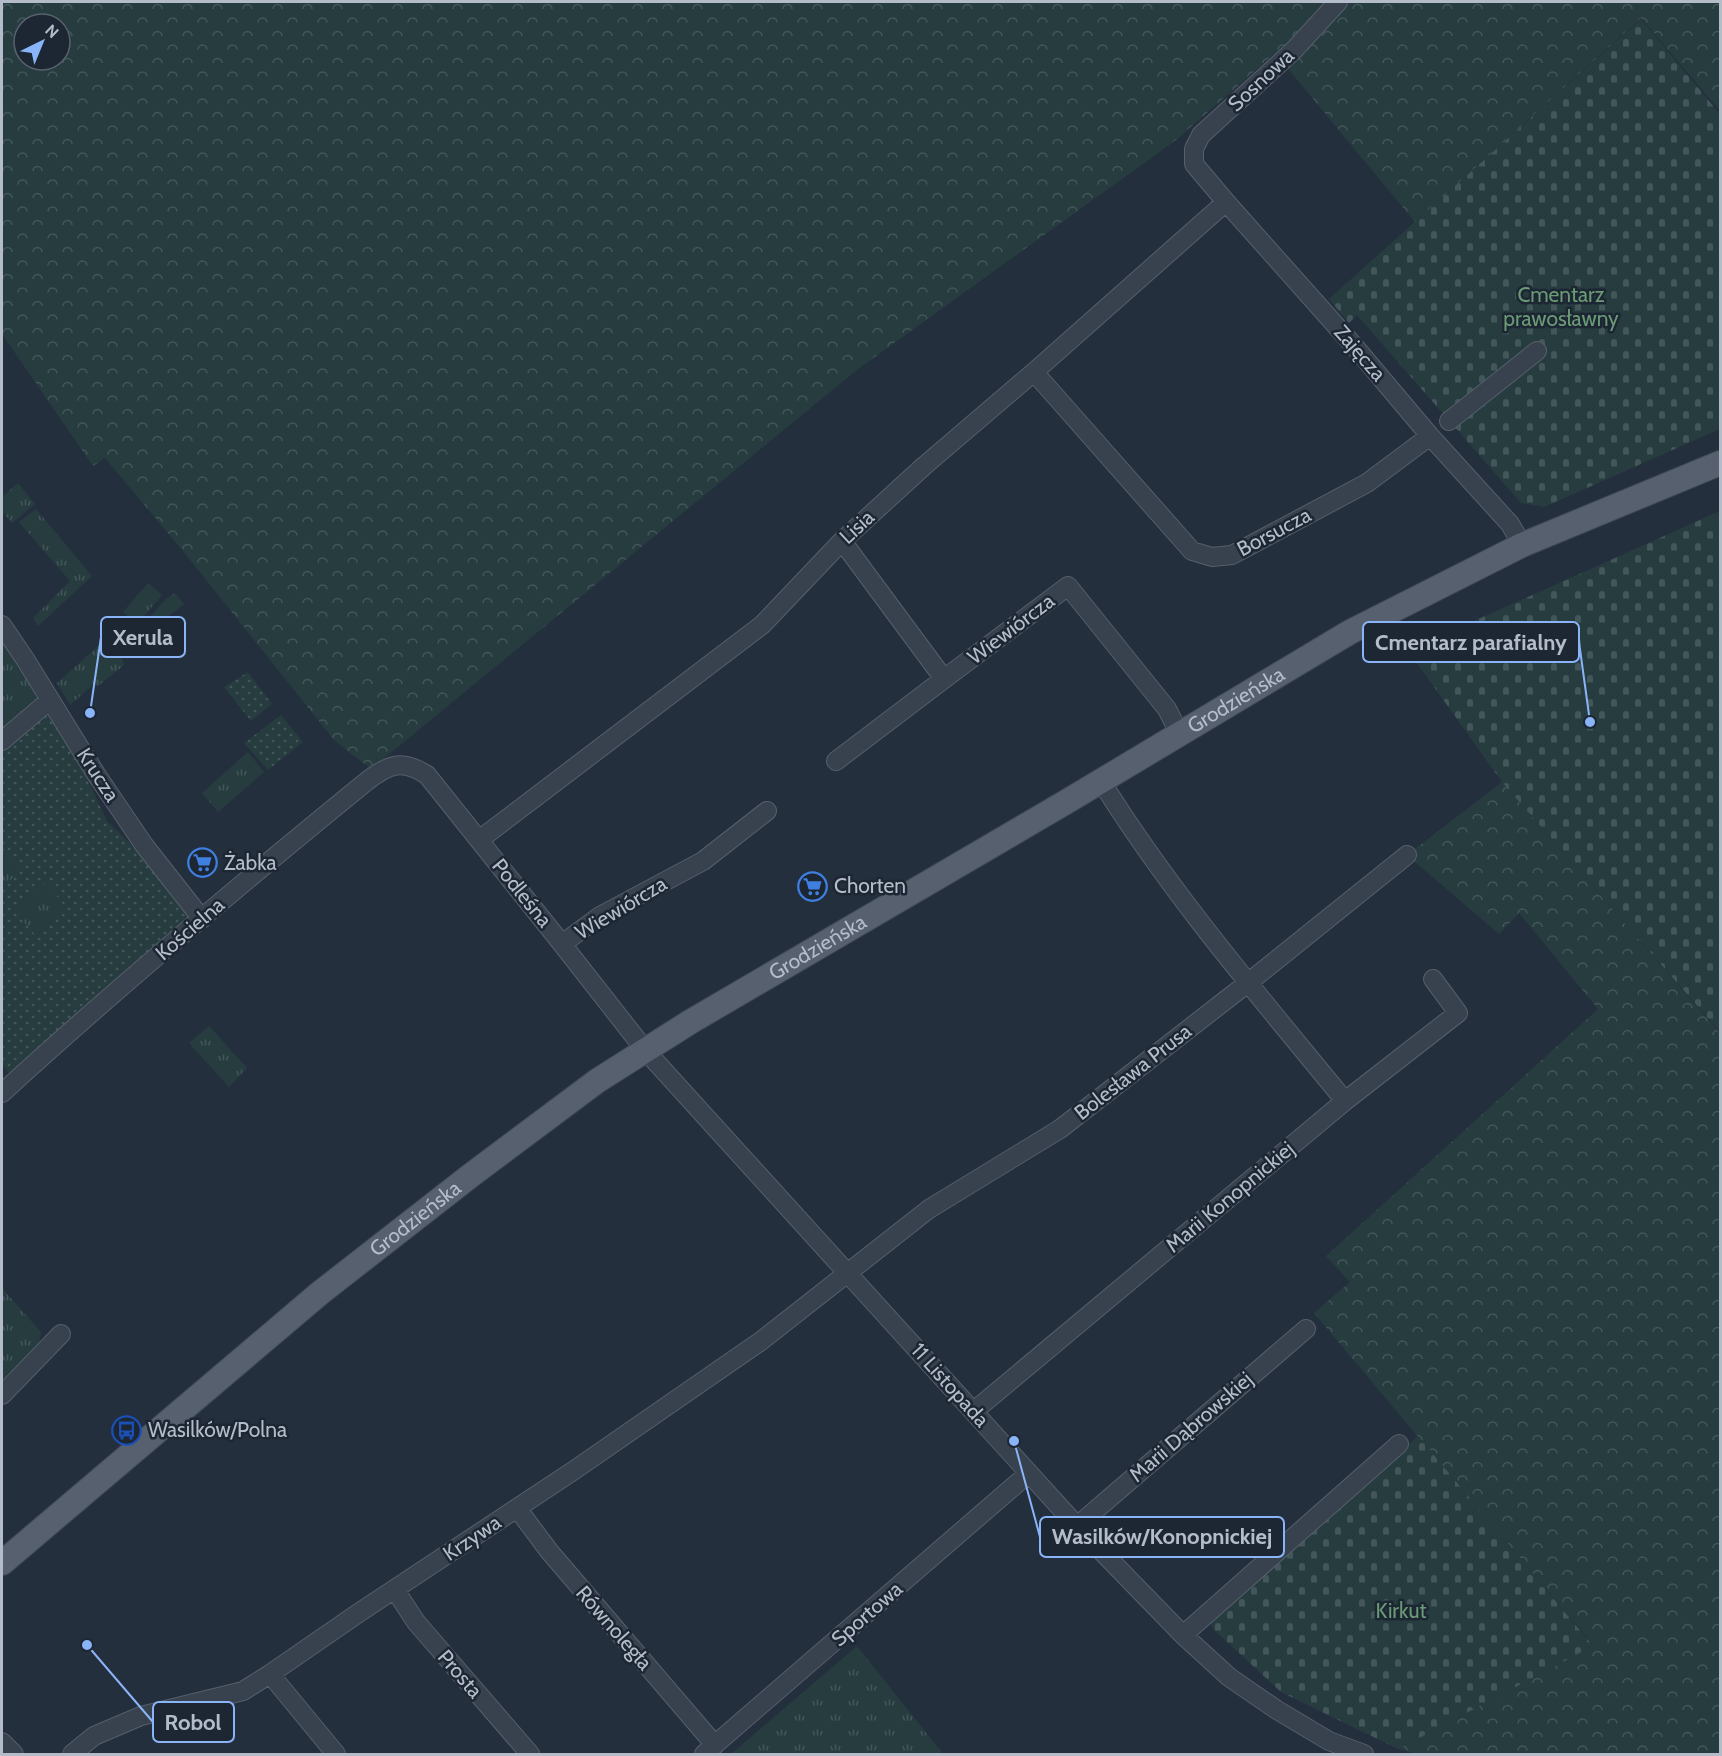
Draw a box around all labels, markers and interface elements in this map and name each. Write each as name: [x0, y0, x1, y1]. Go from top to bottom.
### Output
north arrow: [12, 12, 72, 72]
text: N: [41, 21, 63, 42]
street label: Sosnowa: [1223, 43, 1299, 116]
park label: Cmentarz prawosławny: [1503, 282, 1619, 331]
street label: Zajęcza: [1329, 320, 1391, 386]
street label: Borsucza: [1233, 502, 1315, 561]
street label: Lisia: [834, 504, 879, 549]
street label: Wiewiórcza: [962, 588, 1059, 669]
callout: Xerula: [101, 617, 185, 657]
callout: Cmentarz parafialny: [1363, 622, 1579, 662]
text: Xerula: [112, 624, 173, 651]
text: Cmentarz parafialny: [1375, 629, 1567, 656]
street label: Grodzieńska: [1183, 661, 1289, 738]
street label: Krucza: [72, 743, 125, 806]
supermarket icon: Żabka: [187, 847, 219, 879]
place label: Żabka: [224, 850, 277, 875]
street label: Podleśna: [487, 853, 558, 932]
supermarket icon: Chorten: [797, 870, 829, 902]
street label: Wiewiórcza: [571, 871, 671, 945]
place label: Chorten: [834, 873, 906, 898]
street label: Kościelna: [150, 892, 229, 965]
street label: Grodzieńska: [764, 909, 871, 985]
street label: Bolesława Prusa: [1069, 1018, 1196, 1125]
street label: Marii Konopnickiej: [1160, 1136, 1300, 1258]
street label: Grodzieńska: [364, 1175, 465, 1262]
street label: 11 Listopada: [906, 1338, 995, 1432]
street label: Marii Dąbrowskiej: [1124, 1366, 1258, 1488]
bus stop icon: Wasilków/Polna: [111, 1414, 143, 1446]
place label: Wasilków/Polna: [148, 1417, 287, 1442]
street label: Krzywa: [438, 1509, 505, 1566]
callout: Wasilków/Konopnickiej: [1040, 1517, 1284, 1557]
text: Wasilków/Konopnickiej: [1052, 1523, 1272, 1550]
street label: Sportowa: [826, 1576, 907, 1651]
street label: Równoległa: [571, 1580, 658, 1675]
park label: Kirkut: [1376, 1598, 1426, 1623]
street label: Prosta: [433, 1644, 488, 1703]
callout: Robol: [153, 1702, 234, 1742]
text: Robol: [165, 1709, 222, 1736]

